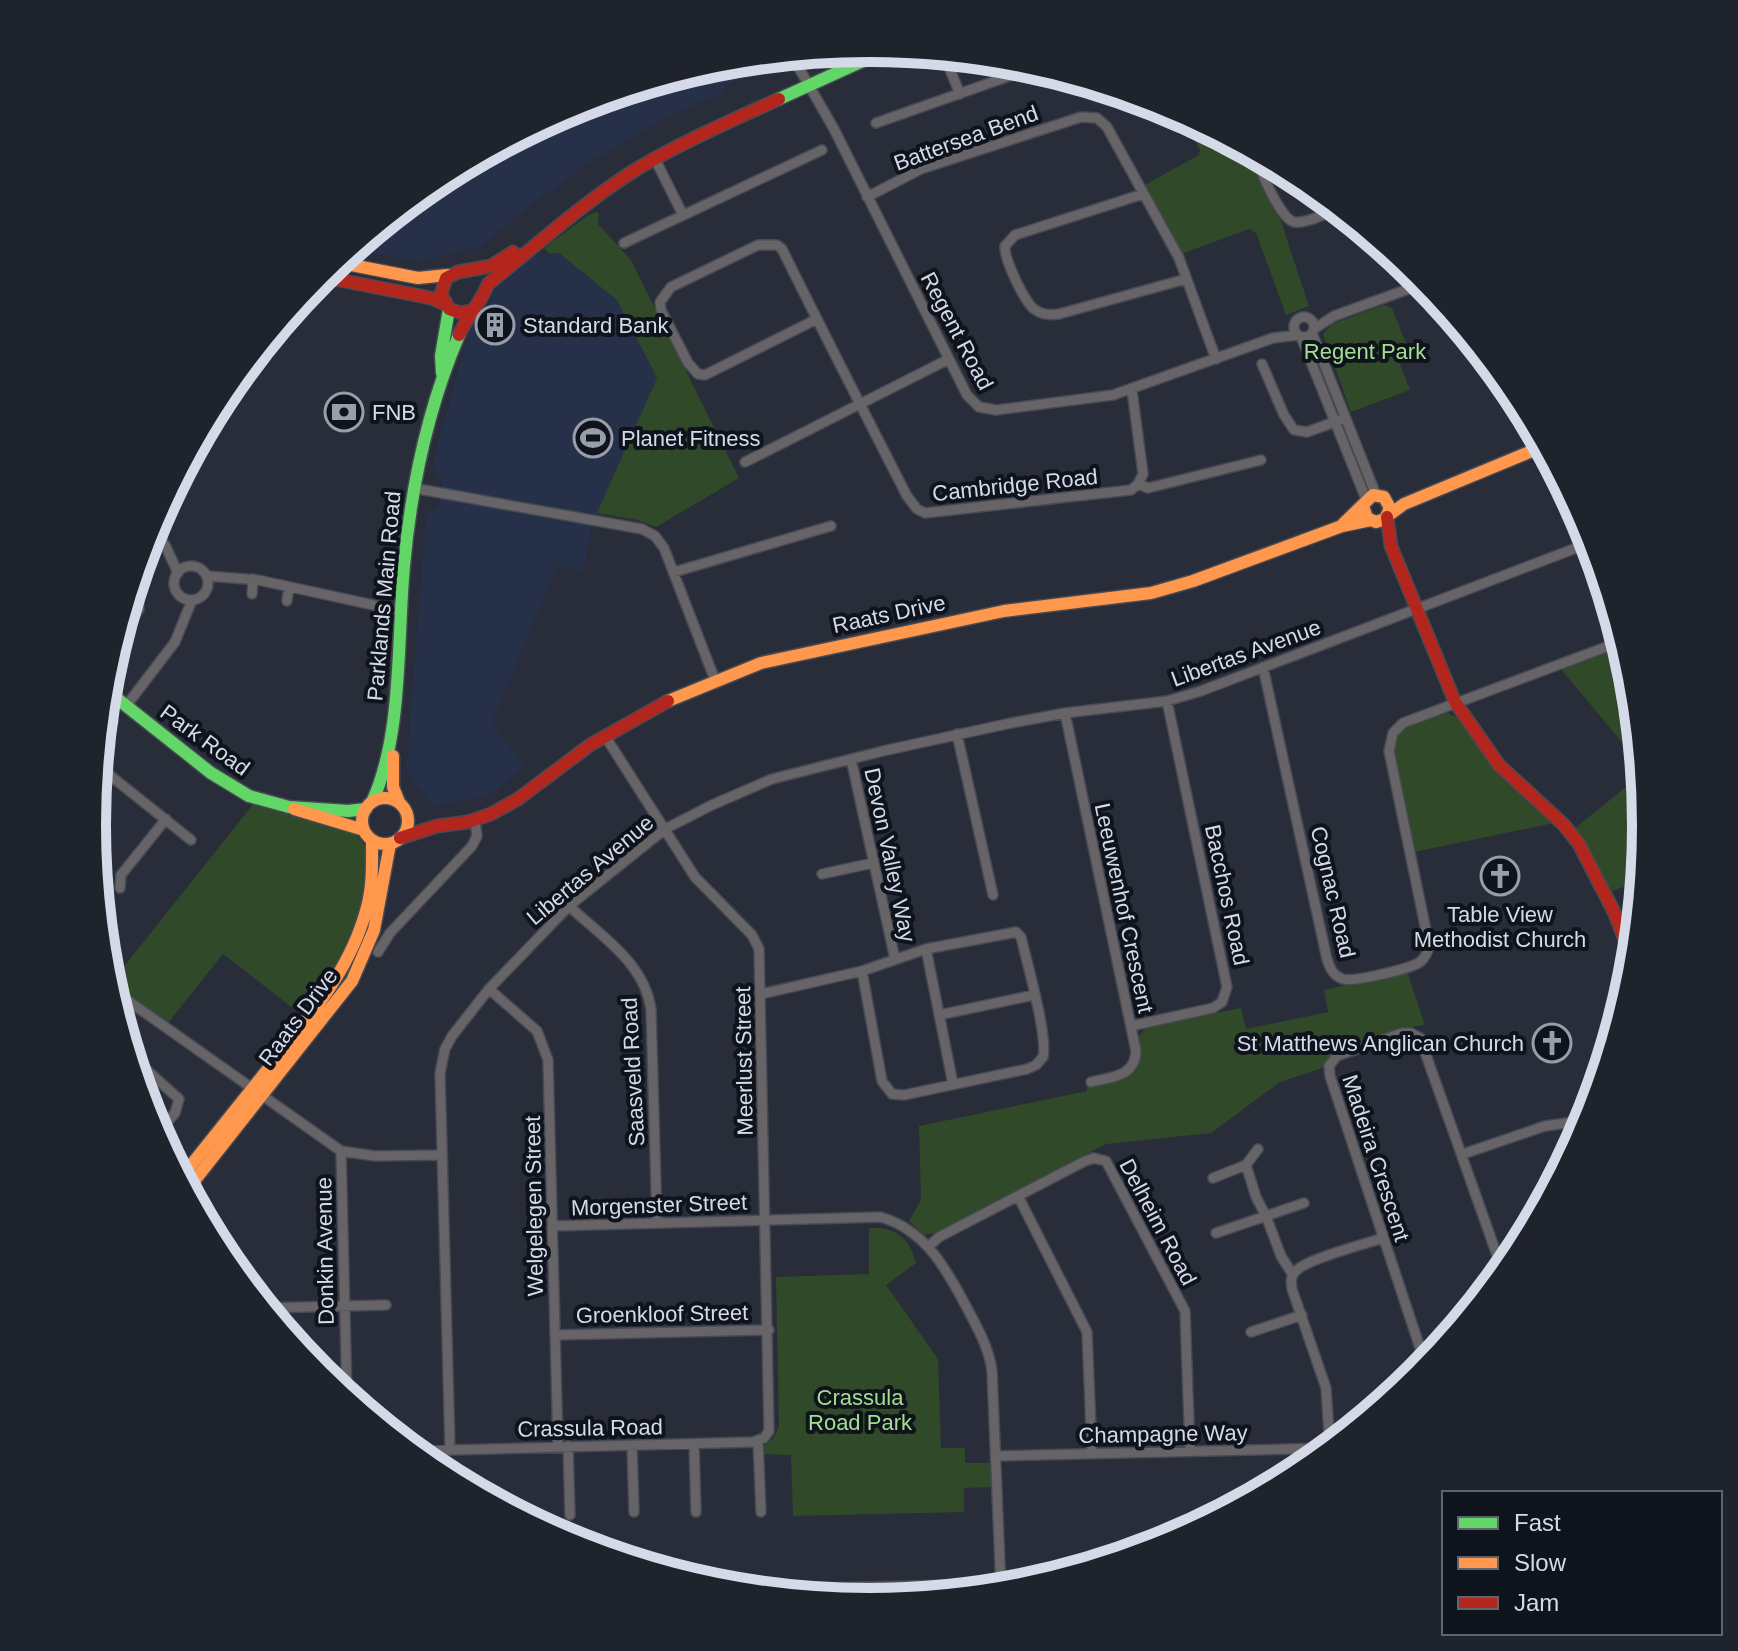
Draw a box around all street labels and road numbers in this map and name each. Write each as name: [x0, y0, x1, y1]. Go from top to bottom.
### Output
street label: Battersea Bend: [890, 100, 1042, 176]
street label: Regent Road: [916, 268, 998, 394]
street label: Cambridge Road: [931, 464, 1099, 506]
street label: Parklands Main Road: [362, 490, 406, 702]
street label: Raats Drive: [830, 590, 948, 638]
street label: Libertas Avenue: [1168, 614, 1324, 692]
street label: Park Road: [156, 699, 254, 781]
street label: Devon Valley Way: [859, 766, 921, 944]
street label: Leeuwenhof Crescent: [1090, 801, 1158, 1015]
street label: Libertas Avenue: [522, 810, 658, 930]
street label: Bacchos Road: [1200, 822, 1254, 968]
street label: Cognac Road: [1306, 824, 1360, 960]
street label: Raats Drive: [253, 964, 343, 1070]
street label: Meerlust Street: [730, 986, 758, 1136]
street label: Saasveld Road: [617, 997, 649, 1147]
street label: Madeira Crescent: [1337, 1072, 1415, 1244]
street label: Welgelegen Street: [520, 1115, 548, 1297]
street label: Delheim Road: [1114, 1155, 1202, 1289]
street label: Donkin Avenue: [311, 1177, 339, 1325]
street label: Morgenster Street: [571, 1189, 747, 1221]
street label: Groenkloof Street: [576, 1300, 748, 1328]
street label: Crassula Road: [517, 1414, 663, 1442]
street label: Champagne Way: [1078, 1420, 1248, 1448]

